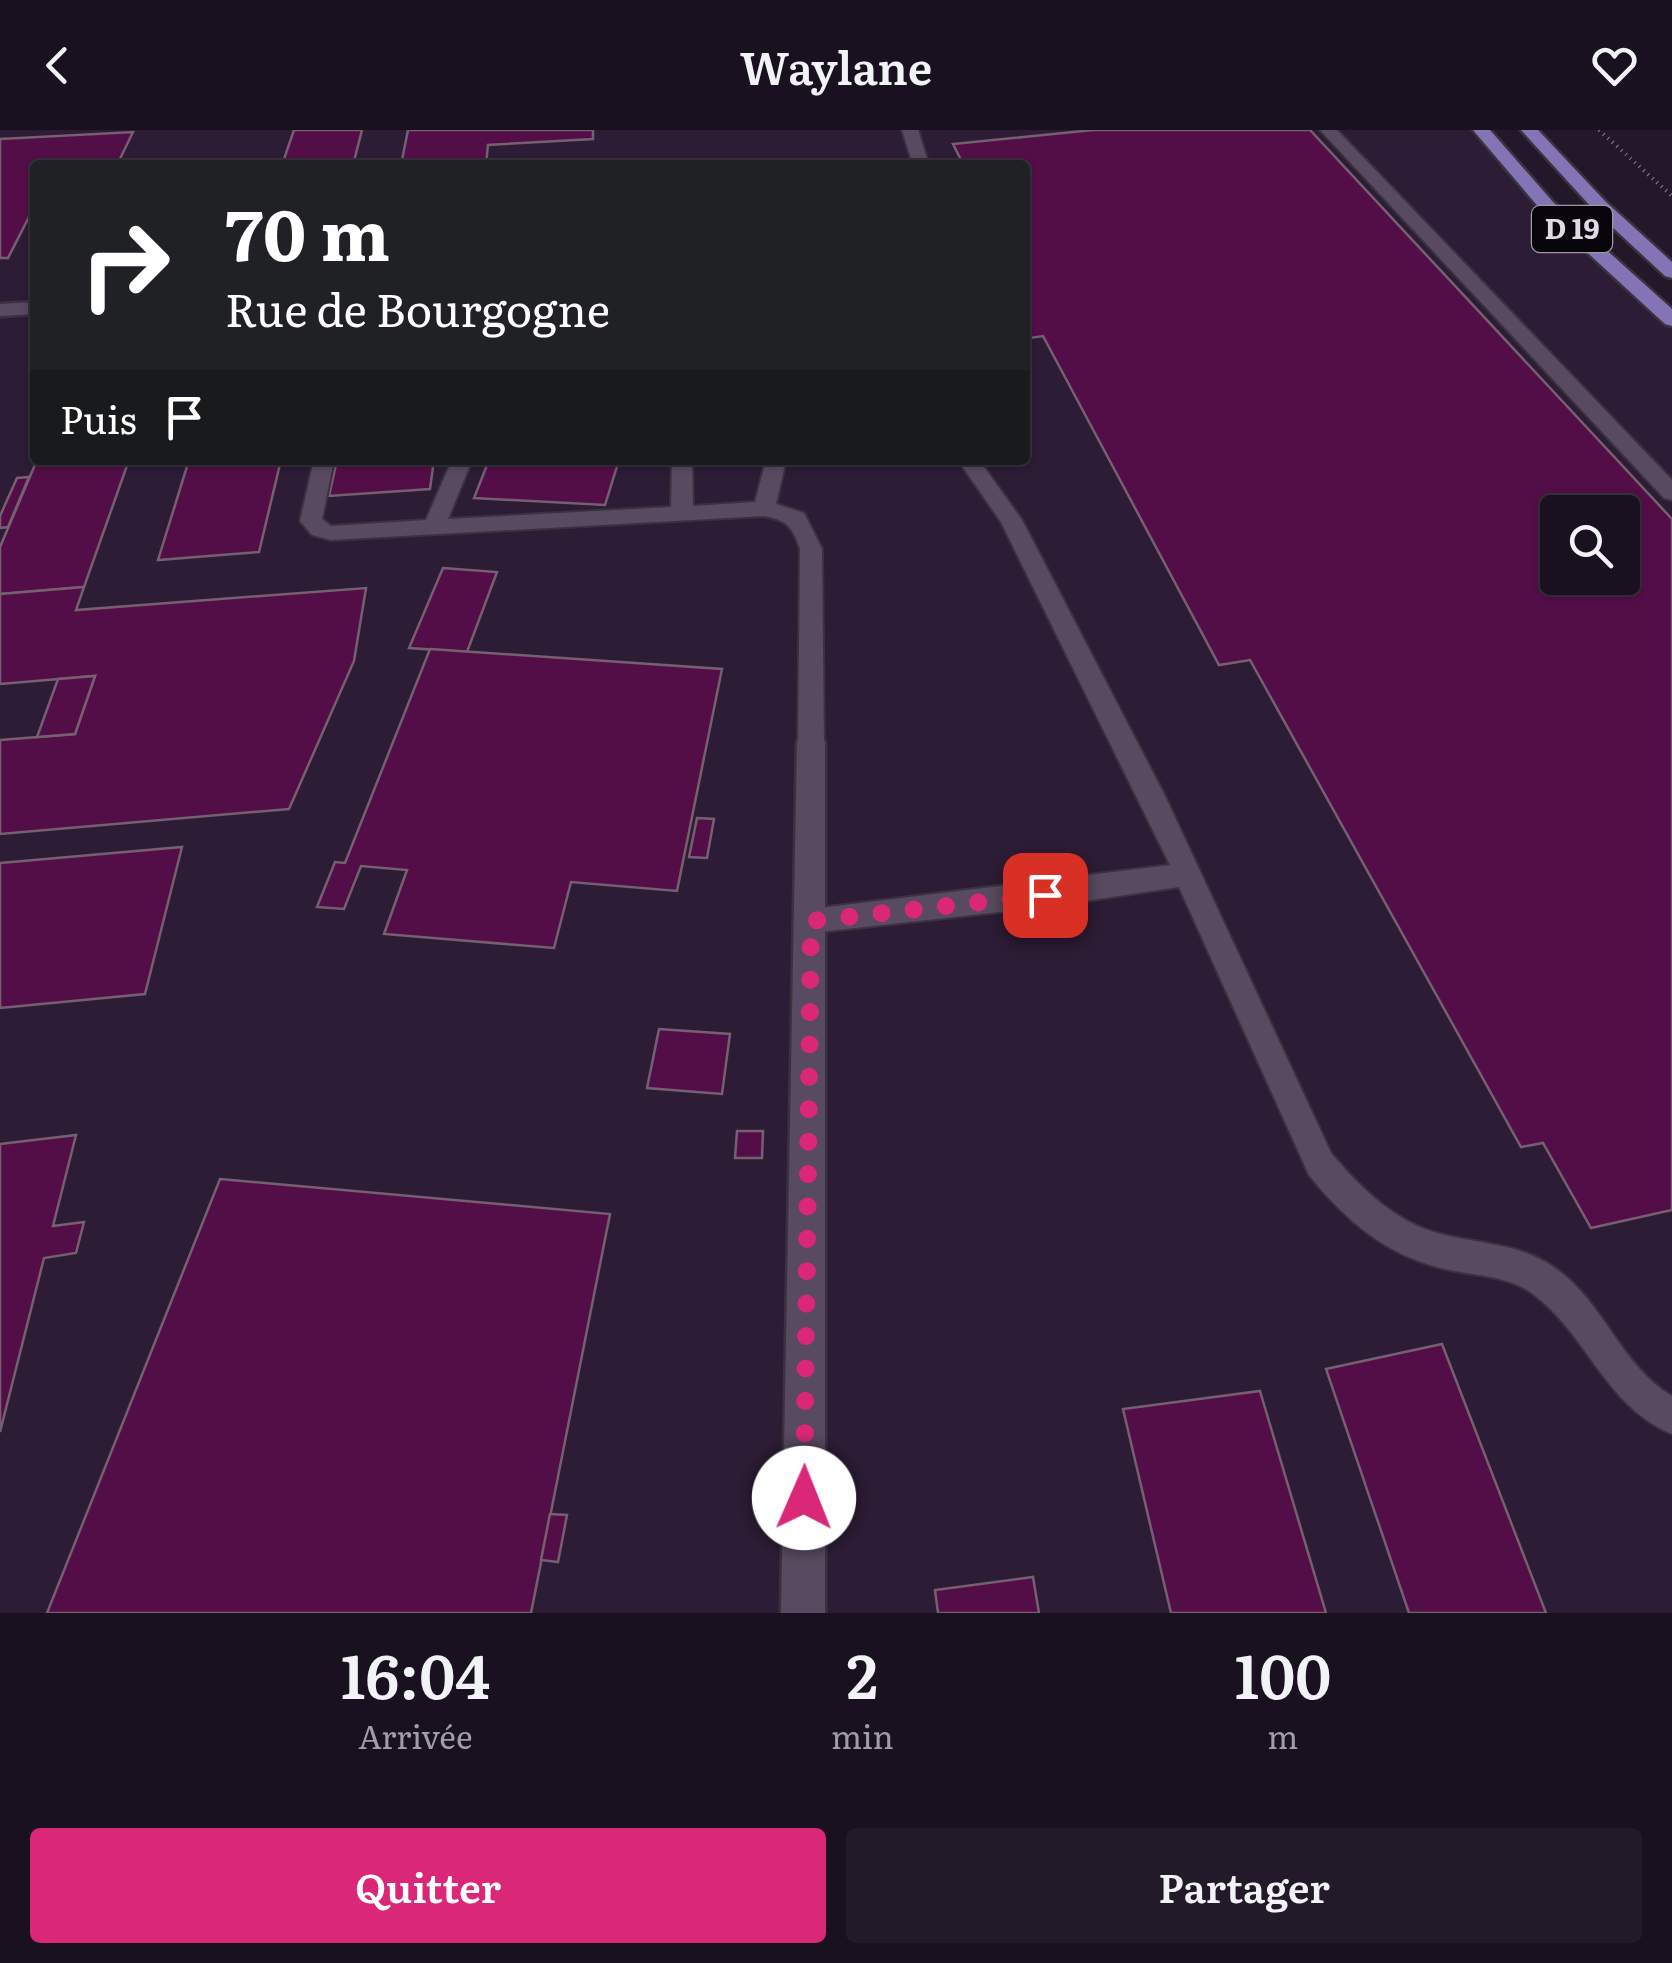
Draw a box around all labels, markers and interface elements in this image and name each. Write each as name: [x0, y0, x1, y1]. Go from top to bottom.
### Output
text: Waylane: [740, 32, 932, 99]
icon: back: [30, 38, 85, 93]
icon: heart: [1587, 38, 1642, 93]
text: 70 m: [225, 179, 390, 283]
icon: right: [60, 200, 190, 330]
road number: D 19: [1532, 206, 1612, 252]
text: Rue de Bourgogne: [225, 274, 610, 341]
text: Puis: [60, 389, 137, 446]
icon: arrive: [157, 390, 212, 445]
map controls: [1540, 495, 1640, 595]
button: search: [1540, 495, 1640, 595]
pin: [1003, 853, 1088, 938]
icon: arrive: [1018, 868, 1073, 923]
position arrow: [752, 1446, 856, 1550]
text: 16:04: [341, 1628, 490, 1717]
text: 2: [847, 1628, 878, 1717]
text: 100: [1235, 1628, 1331, 1717]
text: Arrivée: [358, 1711, 473, 1759]
text: min: [831, 1711, 894, 1759]
text: m: [1267, 1711, 1298, 1759]
button: Quitter: [30, 1828, 826, 1943]
button: Partager: [846, 1828, 1642, 1943]

